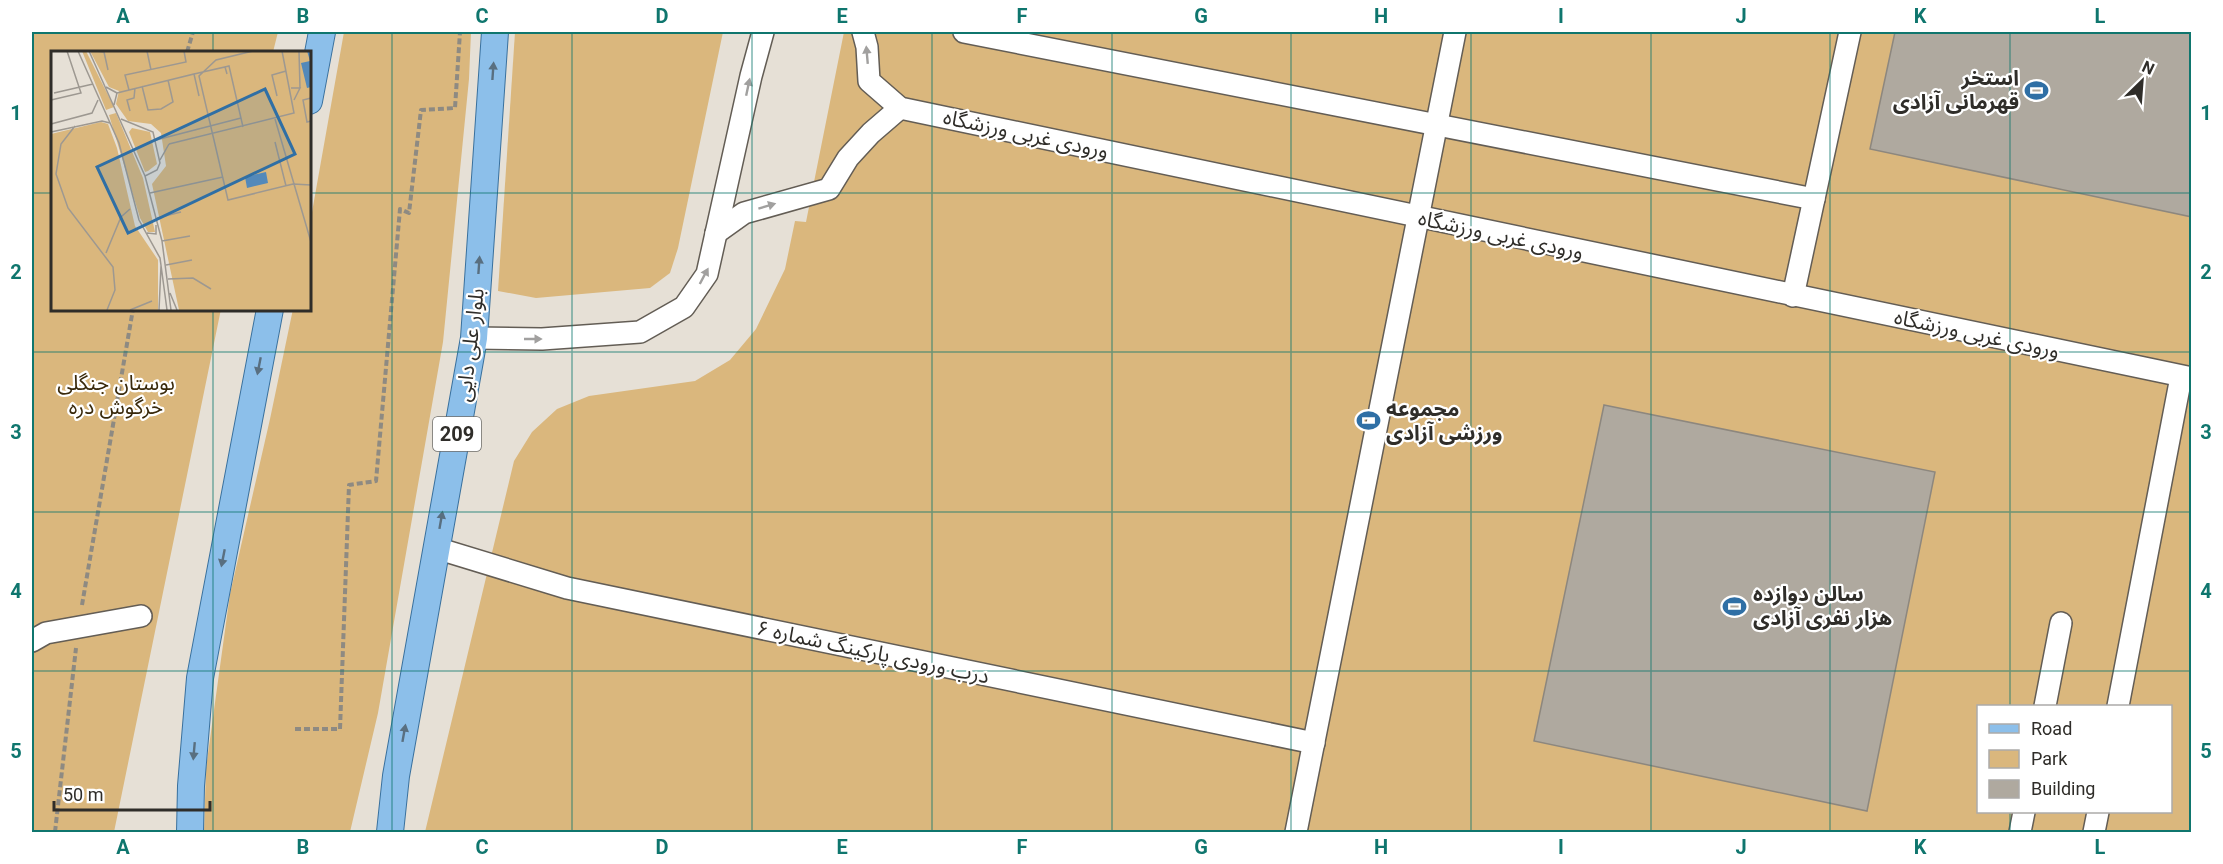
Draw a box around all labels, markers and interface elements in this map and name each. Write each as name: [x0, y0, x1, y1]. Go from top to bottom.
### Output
text: A: [116, 4, 130, 28]
text: B: [297, 4, 309, 28]
text: C: [475, 4, 489, 28]
text: D: [656, 4, 669, 28]
text: E: [836, 4, 848, 28]
text: F: [1017, 4, 1028, 28]
text: G: [1194, 4, 1208, 28]
text: H: [1374, 4, 1388, 28]
text: I: [1558, 4, 1564, 28]
text: J: [1735, 4, 1747, 28]
text: K: [1914, 4, 1927, 28]
text: L: [2095, 4, 2106, 28]
one-way arrow: [863, 46, 872, 65]
inset map: [51, 51, 310, 310]
north arrow: [2112, 51, 2172, 111]
text: N: [2139, 57, 2157, 79]
one-way arrow: [488, 61, 497, 80]
place label: استخر قهرمانی آزادی: [1893, 66, 2019, 114]
one-way arrow: [744, 77, 753, 96]
sports icon: استخر قهرمانی آزادی: [2024, 77, 2050, 103]
text: 1: [10, 101, 22, 125]
text: 1: [2200, 101, 2212, 125]
street label: ورودی غربی ورزشگاه: [941, 105, 1111, 163]
one-way arrow: [758, 201, 776, 210]
street label: ورودی غربی ورزشگاه: [1416, 206, 1586, 264]
one-way arrow: [475, 256, 484, 275]
text: 2: [10, 260, 22, 284]
text: 2: [2200, 260, 2212, 284]
one-way arrow: [699, 267, 709, 284]
street label: بلوار علی دایی: [451, 287, 489, 403]
street label: ورودی غربی ورزشگاه: [1892, 305, 2062, 363]
one-way arrow: [523, 334, 542, 344]
one-way arrow: [254, 357, 263, 376]
park label: بوستان جنگلی خرگوش دره: [57, 371, 175, 419]
place label: مجموعه ورزشی آزادی: [1386, 397, 1503, 445]
sports icon: مجموعه ورزشی آزادی: [1355, 408, 1381, 434]
road number: 209: [433, 417, 481, 451]
text: 3: [10, 420, 22, 444]
text: 3: [2200, 420, 2212, 444]
one-way arrow: [437, 511, 446, 530]
one-way arrow: [218, 549, 227, 568]
text: 4: [10, 579, 22, 603]
text: 4: [2200, 579, 2212, 603]
place label: سالن دوازده هزار نفری آزادی: [1753, 582, 1892, 630]
sports icon: سالن دوازده هزار نفری آزادی: [1722, 593, 1748, 619]
street label: درب ورودی پارکینگ شماره ۶: [754, 616, 992, 690]
legend: [1977, 705, 2172, 813]
text: Road: [2031, 718, 2072, 739]
one-way arrow: [400, 723, 409, 742]
text: 5: [10, 739, 22, 763]
text: 5: [2200, 739, 2212, 763]
one-way arrow: [189, 741, 199, 760]
text: Park: [2031, 748, 2068, 769]
scale bar: [54, 774, 210, 812]
text: Building: [2031, 778, 2095, 799]
text: 50 m: [63, 784, 103, 805]
text: A: [116, 835, 130, 859]
text: B: [297, 835, 309, 859]
text: C: [475, 835, 489, 859]
text: D: [656, 835, 669, 859]
text: E: [836, 835, 848, 859]
text: F: [1017, 835, 1028, 859]
text: G: [1194, 835, 1208, 859]
text: H: [1374, 835, 1388, 859]
text: I: [1558, 835, 1564, 859]
text: J: [1735, 835, 1747, 859]
text: K: [1914, 835, 1927, 859]
text: L: [2095, 835, 2106, 859]

